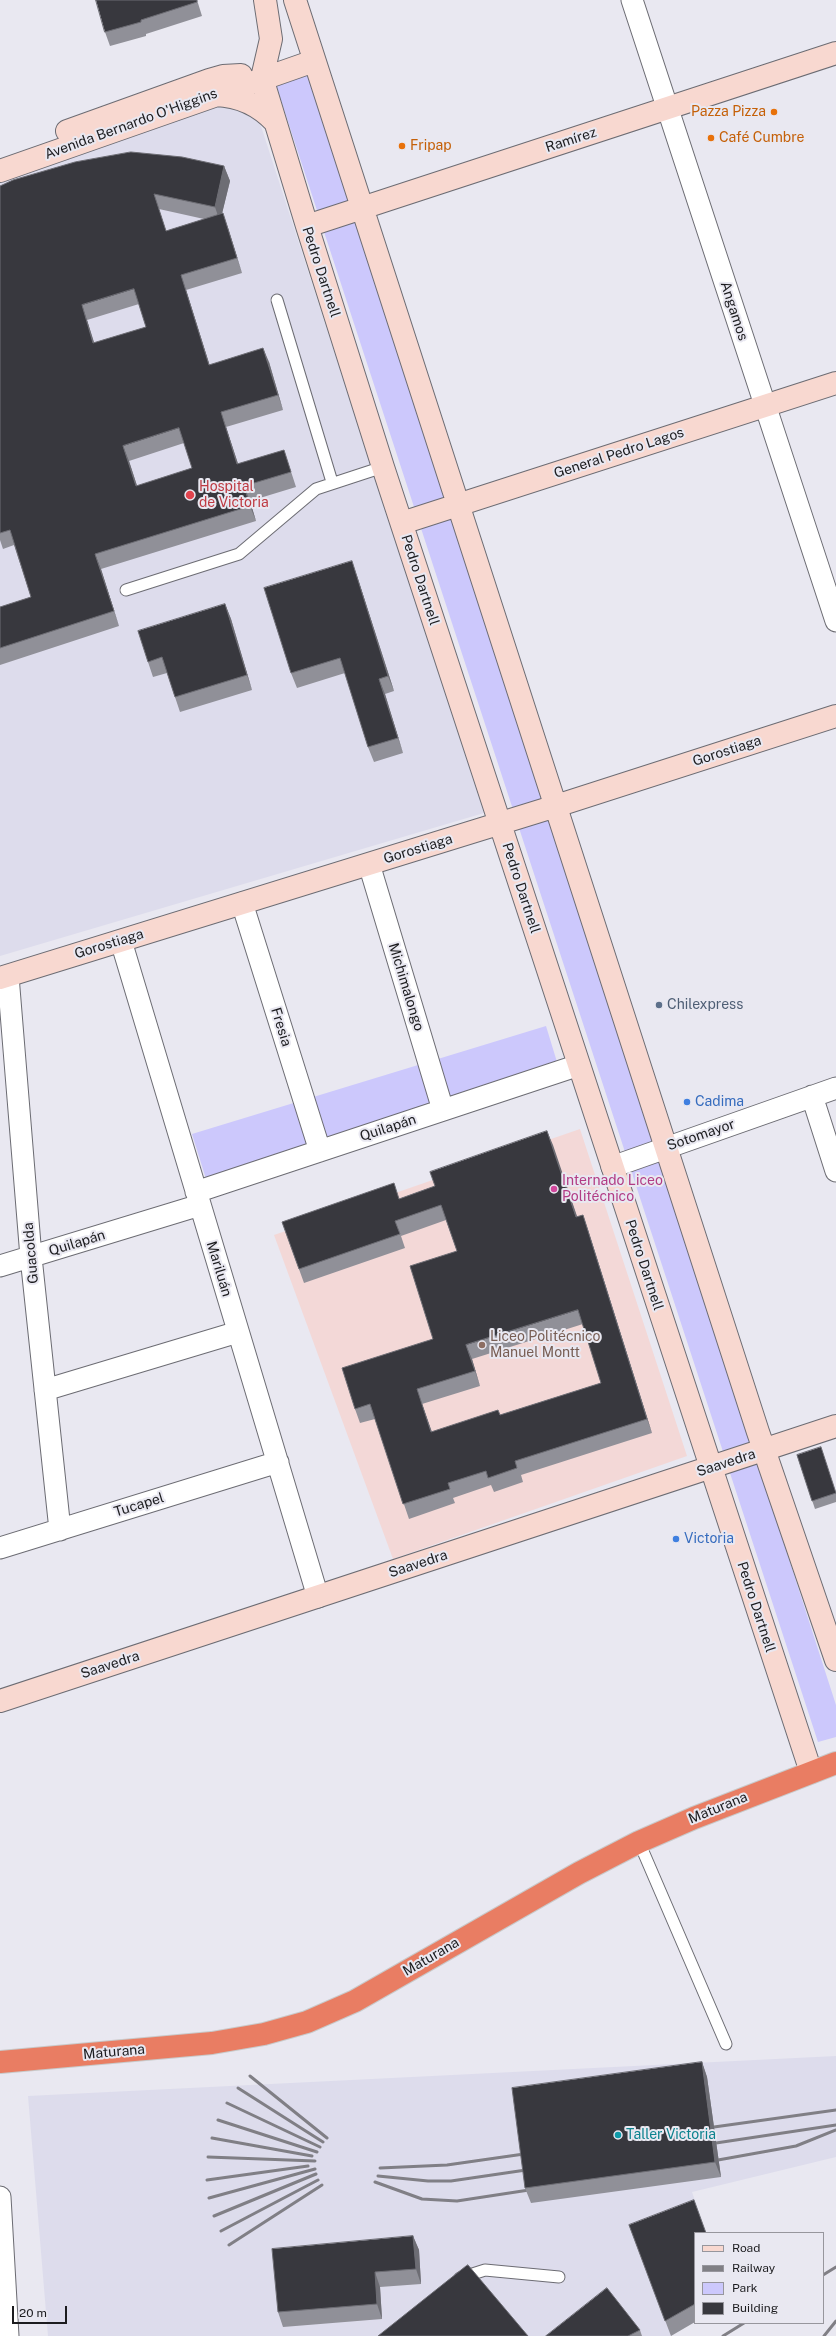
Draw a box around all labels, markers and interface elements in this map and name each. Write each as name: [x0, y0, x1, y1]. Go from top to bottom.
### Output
street label: Avenida Bernardo O'Higgins: [42, 85, 220, 163]
place label: Pazza Pizza: [691, 104, 766, 120]
marker: Pazza Pizza: [769, 107, 779, 117]
street label: Ramírez: [543, 124, 599, 156]
place label: Café Cumbre: [719, 130, 804, 146]
marker: Café Cumbre: [706, 133, 716, 143]
place label: Fripap: [410, 138, 452, 154]
marker: Fripap: [397, 141, 407, 151]
street label: Pedro Dartnell: [298, 225, 344, 319]
street label: Angamos: [717, 279, 751, 343]
street label: General Pedro Lagos: [552, 424, 686, 482]
place label: Hospital de Victoria: [199, 479, 269, 512]
marker: Hospital de Victoria: [184, 489, 196, 501]
street label: Pedro Dartnell: [397, 533, 443, 627]
street label: Gorostiaga: [691, 732, 763, 770]
street label: Gorostiaga: [381, 831, 455, 867]
street label: Pedro Dartnell: [498, 841, 544, 935]
street label: Gorostiaga: [72, 926, 146, 962]
street label: Michimalongo: [385, 941, 427, 1033]
place label: Chilexpress: [667, 997, 743, 1013]
marker: Chilexpress: [654, 1000, 664, 1010]
street label: Fresia: [267, 1005, 295, 1049]
place label: Cadima: [695, 1094, 744, 1110]
marker: Cadima: [682, 1097, 692, 1107]
street label: Quilapán: [358, 1111, 418, 1145]
street label: Sotomayor: [665, 1116, 737, 1154]
place label: Internado Liceo Politécnico: [562, 1173, 663, 1206]
marker: Internado Liceo Politécnico: [549, 1184, 559, 1194]
street label: Pedro Dartnell: [621, 1218, 667, 1312]
street label: Guacolda: [20, 1222, 42, 1284]
street label: Quilapán: [47, 1226, 107, 1260]
street label: Mariluán: [203, 1239, 235, 1299]
place label: Liceo Politécnico Manuel Montt: [490, 1329, 600, 1362]
marker: Liceo Politécnico Manuel Montt: [477, 1340, 487, 1350]
street label: Saavedra: [694, 1446, 758, 1480]
street label: Tucapel: [112, 1489, 166, 1521]
place label: Victoria: [684, 1531, 734, 1547]
marker: Victoria: [671, 1534, 681, 1544]
street label: Saavedra: [386, 1547, 450, 1581]
street label: Pedro Dartnell: [733, 1560, 779, 1654]
street label: Saavedra: [78, 1648, 142, 1682]
street label: Maturana: [686, 1789, 750, 1827]
street label: Maturana: [400, 1934, 462, 1980]
street label: Maturana: [82, 2041, 146, 2063]
place label: Taller Victoria: [626, 2127, 716, 2143]
marker: Taller Victoria: [613, 2130, 623, 2140]
legend: [694, 2232, 824, 2324]
text: Road: [732, 2241, 760, 2255]
text: Railway: [732, 2261, 775, 2275]
text: Park: [732, 2281, 758, 2295]
scale bar: [14, 2298, 69, 2324]
text: Building: [732, 2301, 778, 2315]
text: 20 m: [19, 2306, 47, 2320]

